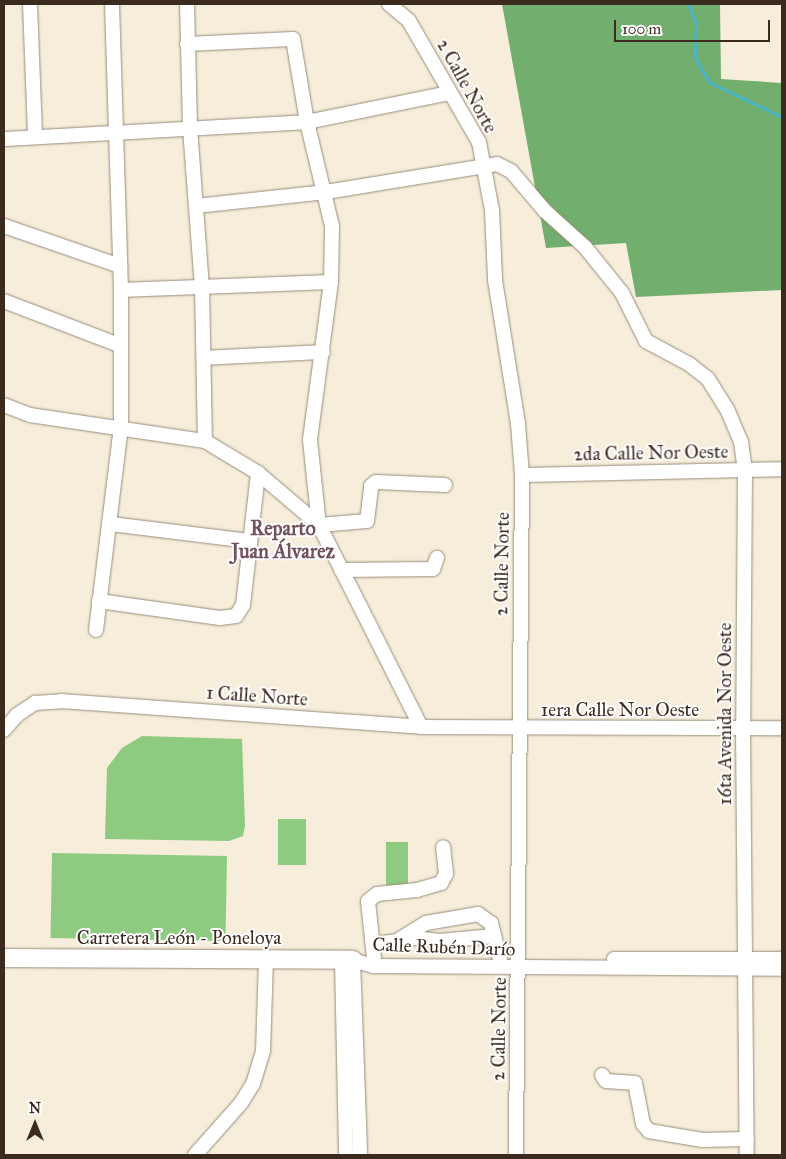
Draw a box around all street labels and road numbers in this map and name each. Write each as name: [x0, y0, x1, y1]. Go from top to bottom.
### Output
street label: 2 Calle Norte: [432, 35, 502, 137]
street label: 2da Calle Nor Oeste: [573, 440, 729, 466]
street label: 2 Calle Norte: [490, 512, 514, 616]
street label: 16ta Avenida Nor Oeste: [714, 623, 736, 805]
street label: 1 Calle Norte: [205, 681, 309, 711]
street label: 1era Calle Nor Oeste: [541, 699, 699, 721]
street label: Carretera León - Poneloya: [77, 927, 281, 949]
street label: Calle Rubén Darío: [372, 933, 516, 961]
street label: 2 Calle Norte: [487, 977, 511, 1081]

